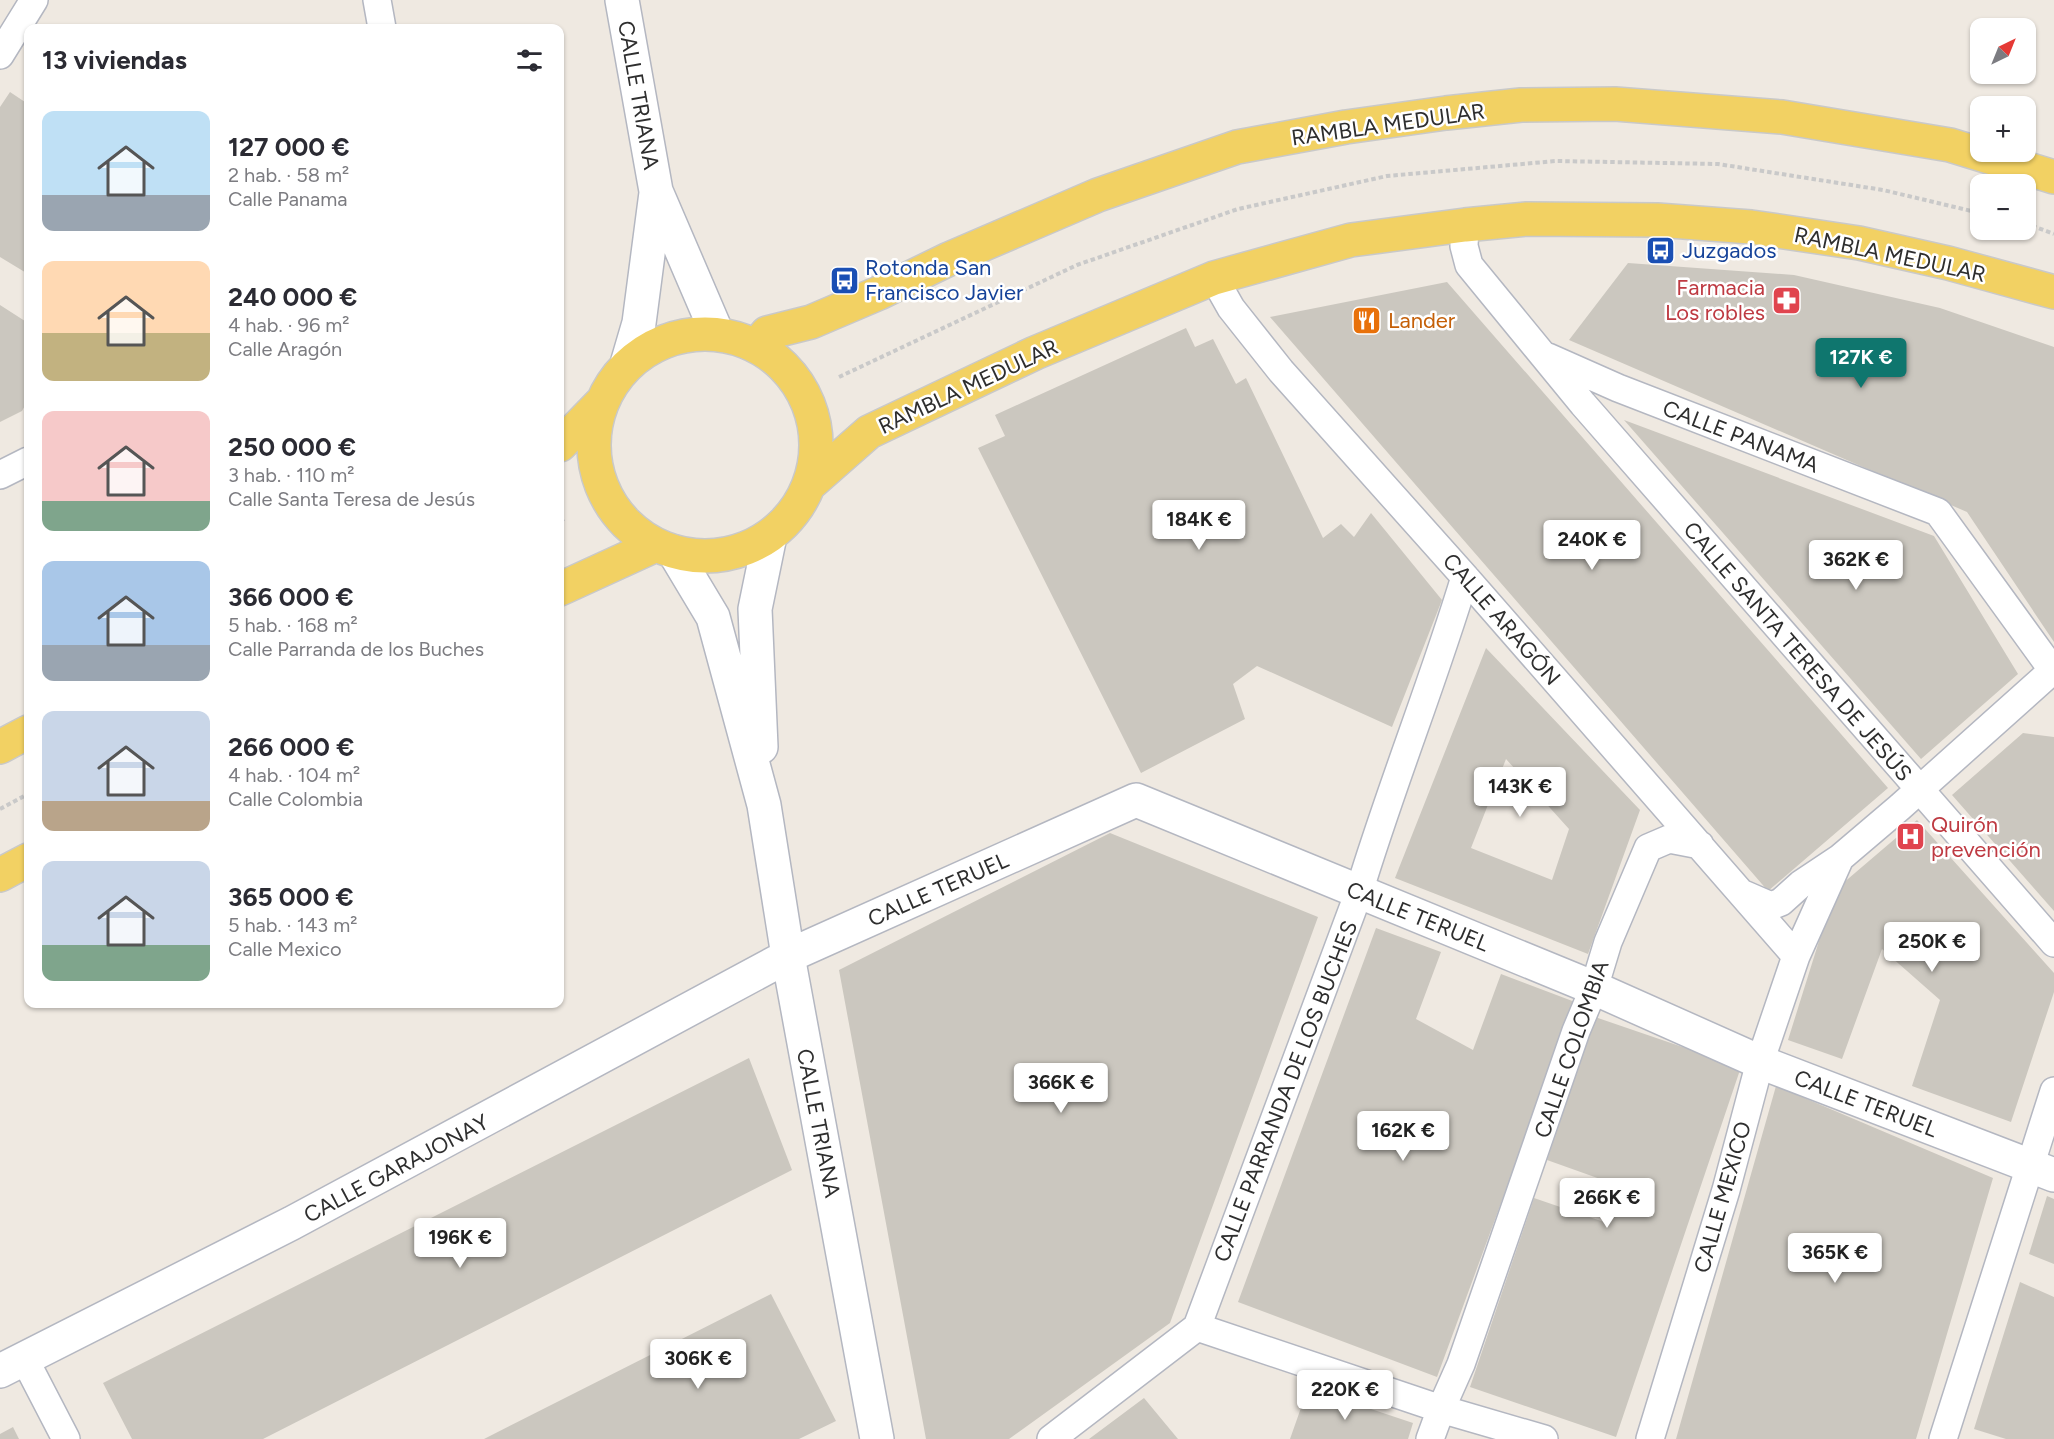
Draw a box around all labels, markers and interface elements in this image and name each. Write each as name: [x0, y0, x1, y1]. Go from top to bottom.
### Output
street label: CALLE TRIANA: [612, 18, 665, 172]
north arrow: [1970, 18, 2036, 84]
map controls: [1970, 18, 2036, 240]
text: 13 viviendas: [42, 44, 187, 76]
icon: filters: [513, 44, 546, 77]
button: +: [1970, 96, 2036, 162]
street label: RAMBLA MEDULAR: [1290, 98, 1486, 151]
text: 127 000 €: [228, 131, 349, 163]
icon: home: [90, 135, 162, 207]
text: 2 hab. · 58 m²: [228, 163, 349, 187]
button: −: [1970, 174, 2036, 240]
text: Calle Panama: [228, 187, 347, 211]
street label: RAMBLA MEDULAR: [1792, 221, 1988, 288]
bus stop icon: Juzgados: [1645, 234, 1677, 266]
place label: Juzgados: [1682, 237, 1776, 264]
place label: Rotonda San Francisco Javier: [865, 254, 1024, 306]
bus stop icon: Rotonda San Francisco Javier: [828, 264, 860, 296]
place label: Farmacia Los robles: [1665, 274, 1765, 326]
text: 240 000 €: [228, 281, 357, 313]
pharmacy icon: Farmacia Los robles: [1770, 284, 1802, 316]
icon: home: [90, 285, 162, 357]
restaurant icon: Lander: [1351, 304, 1383, 336]
place label: Lander: [1388, 307, 1456, 334]
text: 4 hab. · 96 m²: [228, 313, 349, 337]
street label: RAMBLA MEDULAR: [874, 333, 1062, 440]
text: Calle Aragón: [228, 337, 342, 361]
pin: 127K €: [1812, 338, 1910, 389]
text: 127K €: [1829, 345, 1893, 369]
street label: CALLE PANAMA: [1659, 394, 1823, 479]
text: 250 000 €: [228, 431, 356, 463]
icon: home: [90, 435, 162, 507]
text: 3 hab. · 110 m²: [228, 463, 355, 487]
text: Calle Santa Teresa de Jesús: [228, 487, 475, 511]
pin: 184K €: [1150, 500, 1248, 551]
text: 184K €: [1166, 507, 1232, 531]
street label: CALLE SANTA TERESA DE JESÚS: [1678, 516, 1918, 787]
pin: 240K €: [1543, 520, 1641, 571]
text: 240K €: [1557, 527, 1627, 551]
pin: 362K €: [1807, 540, 1905, 591]
text: 362K €: [1823, 547, 1889, 571]
street label: CALLE ARAGÓN: [1437, 548, 1566, 691]
text: 366 000 €: [228, 581, 354, 613]
icon: home: [90, 585, 162, 657]
text: 5 hab. · 168 m²: [228, 613, 358, 637]
text: Calle Parranda de los Buches: [228, 637, 484, 661]
text: 266 000 €: [228, 731, 354, 763]
icon: home: [90, 735, 162, 807]
text: 4 hab. · 104 m²: [228, 763, 360, 787]
pin: 143K €: [1471, 767, 1569, 818]
text: 143K €: [1488, 774, 1552, 798]
text: Calle Colombia: [228, 787, 363, 811]
place label: Quirón prevención: [1931, 811, 2041, 863]
hospital icon: Quirón prevención: [1894, 821, 1926, 853]
street label: CALLE TERUEL: [864, 846, 1013, 933]
street label: CALLE TERUEL: [1343, 876, 1493, 957]
text: 365 000 €: [228, 881, 354, 913]
icon: home: [90, 885, 162, 957]
text: 5 hab. · 143 m²: [228, 913, 357, 937]
street label: CALLE PARRANDA DE LOS BUCHES: [1208, 917, 1363, 1266]
pin: 250K €: [1883, 922, 1981, 973]
text: 250K €: [1898, 929, 1966, 953]
text: Calle Mexico: [228, 937, 342, 961]
street label: CALLE COLOMBIA: [1528, 957, 1615, 1142]
street label: CALLE TRIANA: [791, 1047, 846, 1200]
pin: 366K €: [1012, 1063, 1110, 1114]
street label: CALLE TERUEL: [1790, 1064, 1942, 1143]
text: 366K €: [1028, 1070, 1094, 1094]
street label: CALLE GARAJONAY: [299, 1108, 494, 1229]
pin: 162K €: [1354, 1111, 1452, 1162]
text: 162K €: [1371, 1118, 1435, 1142]
street label: CALLE MEXICO: [1688, 1118, 1757, 1276]
pin: 266K €: [1558, 1178, 1656, 1229]
text: 266K €: [1574, 1185, 1640, 1209]
pin: 196K €: [411, 1218, 509, 1269]
text: 196K €: [428, 1225, 492, 1249]
pin: 365K €: [1786, 1233, 1884, 1284]
text: 365K €: [1802, 1240, 1868, 1264]
pin: 306K €: [649, 1339, 747, 1390]
text: 306K €: [664, 1346, 732, 1370]
pin: 220K €: [1296, 1370, 1394, 1421]
text: 220K €: [1311, 1377, 1379, 1401]

